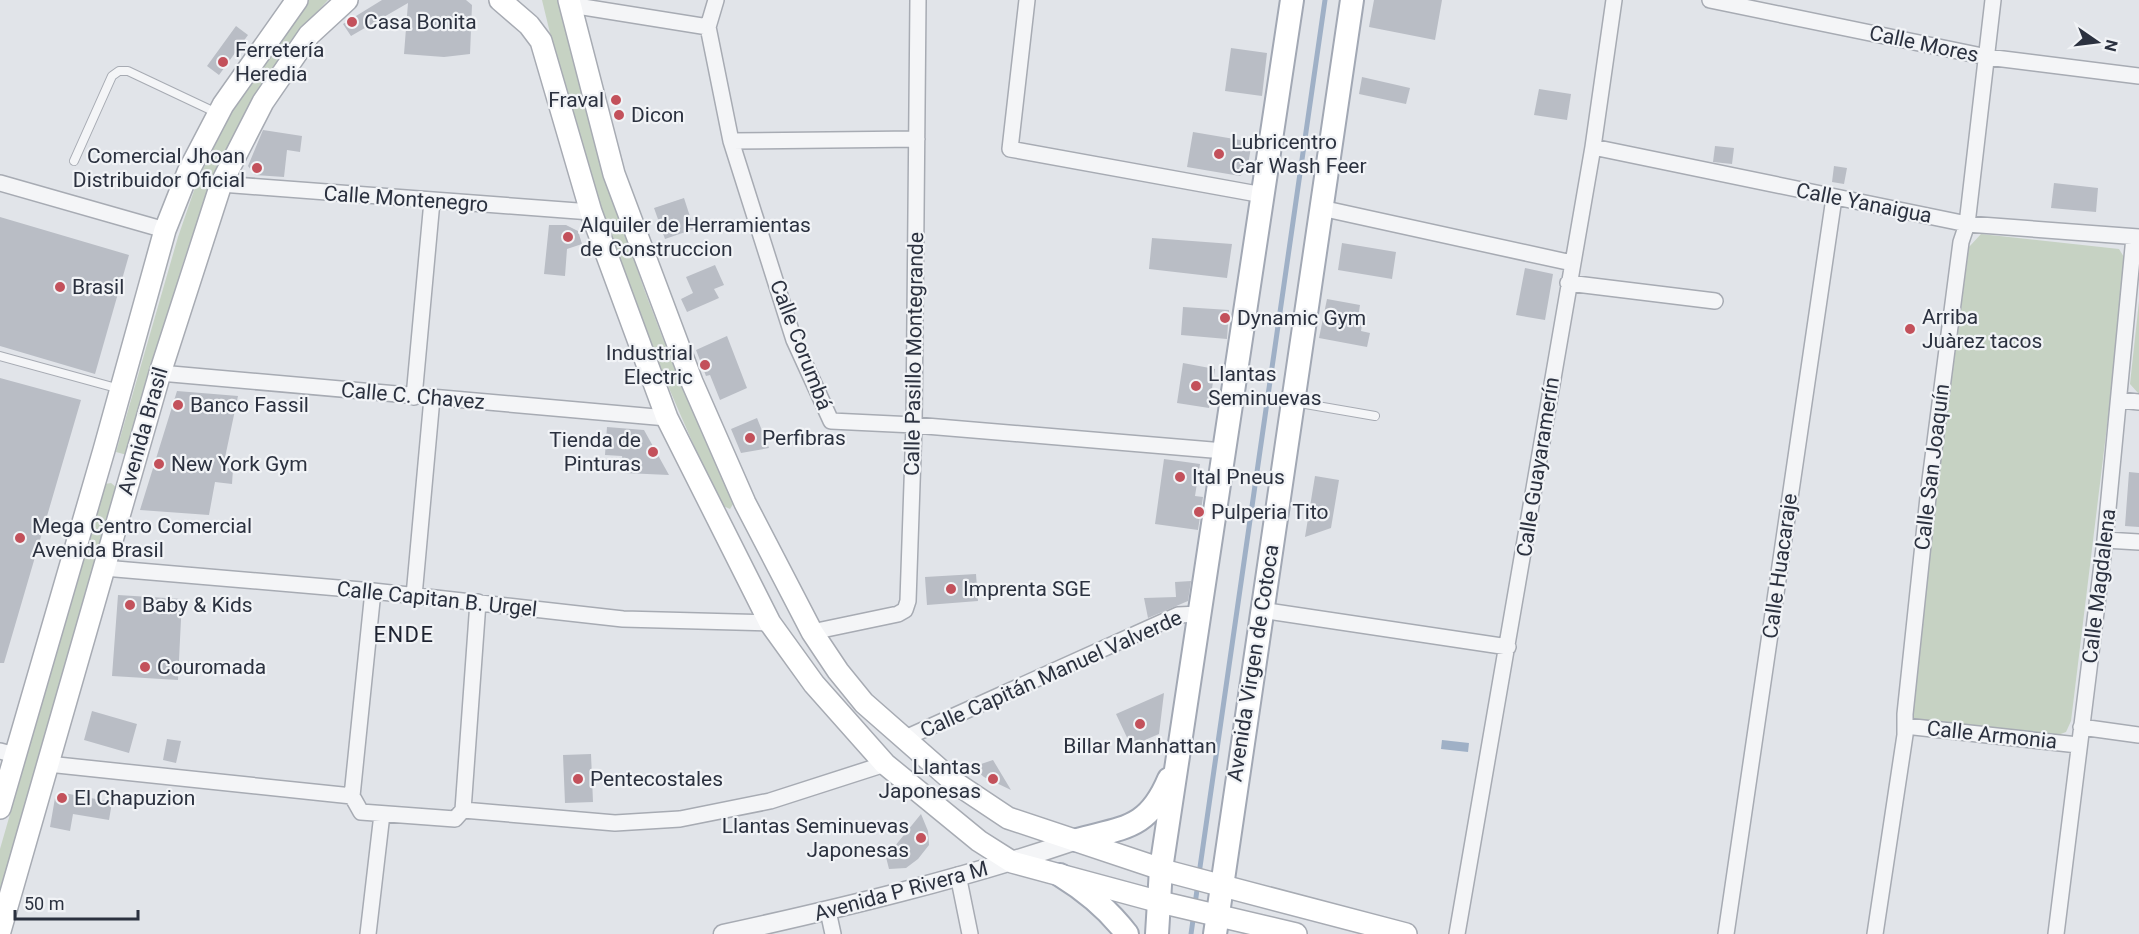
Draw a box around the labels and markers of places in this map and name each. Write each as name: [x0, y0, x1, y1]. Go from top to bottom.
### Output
place label: Casa Bonita: [364, 10, 477, 34]
marker: Casa Bonita: [345, 15, 359, 29]
place label: Ferretería Heredia: [235, 38, 324, 86]
marker: Ferretería Heredia: [216, 55, 230, 69]
place label: Fraval: [548, 88, 604, 112]
marker: Fraval: [609, 93, 623, 107]
place label: Dicon: [631, 103, 684, 127]
marker: Dicon: [612, 108, 626, 122]
place label: Lubricentro Car Wash Feer: [1231, 130, 1367, 178]
place label: Comercial Jhoan Distribuidor Oficial: [73, 144, 245, 192]
marker: Lubricentro Car Wash Feer: [1212, 147, 1226, 161]
marker: Comercial Jhoan Distribuidor Oficial: [250, 161, 264, 175]
place label: Alquiler de Herramientas de Construccion: [580, 213, 811, 261]
marker: Alquiler de Herramientas de Construccion: [561, 230, 575, 244]
place label: Brasil: [72, 275, 124, 299]
marker: Brasil: [53, 280, 67, 294]
place label: Arriba Juàrez tacos: [1922, 305, 2042, 353]
place label: Dynamic Gym: [1237, 306, 1366, 330]
marker: Dynamic Gym: [1218, 311, 1232, 325]
marker: Arriba Juàrez tacos: [1903, 322, 1917, 336]
place label: Industrial Electric: [606, 341, 693, 389]
marker: Industrial Electric: [698, 358, 712, 372]
place label: Llantas Seminuevas: [1208, 362, 1322, 410]
marker: Llantas Seminuevas: [1189, 379, 1203, 393]
place label: Banco Fassil: [190, 393, 309, 417]
marker: Banco Fassil: [171, 398, 185, 412]
place label: Perfibras: [762, 426, 846, 450]
place label: Tienda de Pinturas: [549, 428, 641, 476]
marker: Perfibras: [743, 431, 757, 445]
marker: Tienda de Pinturas: [646, 445, 660, 459]
place label: New York Gym: [171, 452, 308, 476]
marker: New York Gym: [152, 457, 166, 471]
place label: Ital Pneus: [1192, 465, 1285, 489]
marker: Ital Pneus: [1173, 470, 1187, 484]
place label: Pulperia Tito: [1211, 500, 1329, 524]
marker: Pulperia Tito: [1192, 505, 1206, 519]
place label: Mega Centro Comercial Avenida Brasil: [32, 514, 252, 562]
marker: Mega Centro Comercial Avenida Brasil: [13, 531, 27, 545]
place label: Imprenta SGE: [963, 577, 1091, 601]
marker: Imprenta SGE: [944, 582, 958, 596]
place label: Baby & Kids: [142, 593, 253, 617]
marker: Baby & Kids: [123, 598, 137, 612]
place label: Couromada: [157, 655, 266, 679]
marker: Couromada: [138, 660, 152, 674]
marker: Billar Manhattan: [1133, 717, 1147, 731]
place label: Billar Manhattan: [1063, 734, 1217, 758]
place label: Llantas Japonesas: [878, 755, 981, 803]
place label: Pentecostales: [590, 767, 723, 791]
marker: Pentecostales: [571, 772, 585, 786]
marker: Llantas Japonesas: [986, 772, 1000, 786]
place label: El Chapuzion: [74, 786, 195, 810]
marker: El Chapuzion: [55, 791, 69, 805]
place label: Llantas Seminuevas Japonesas: [722, 814, 909, 862]
marker: Llantas Seminuevas Japonesas: [914, 831, 928, 845]

